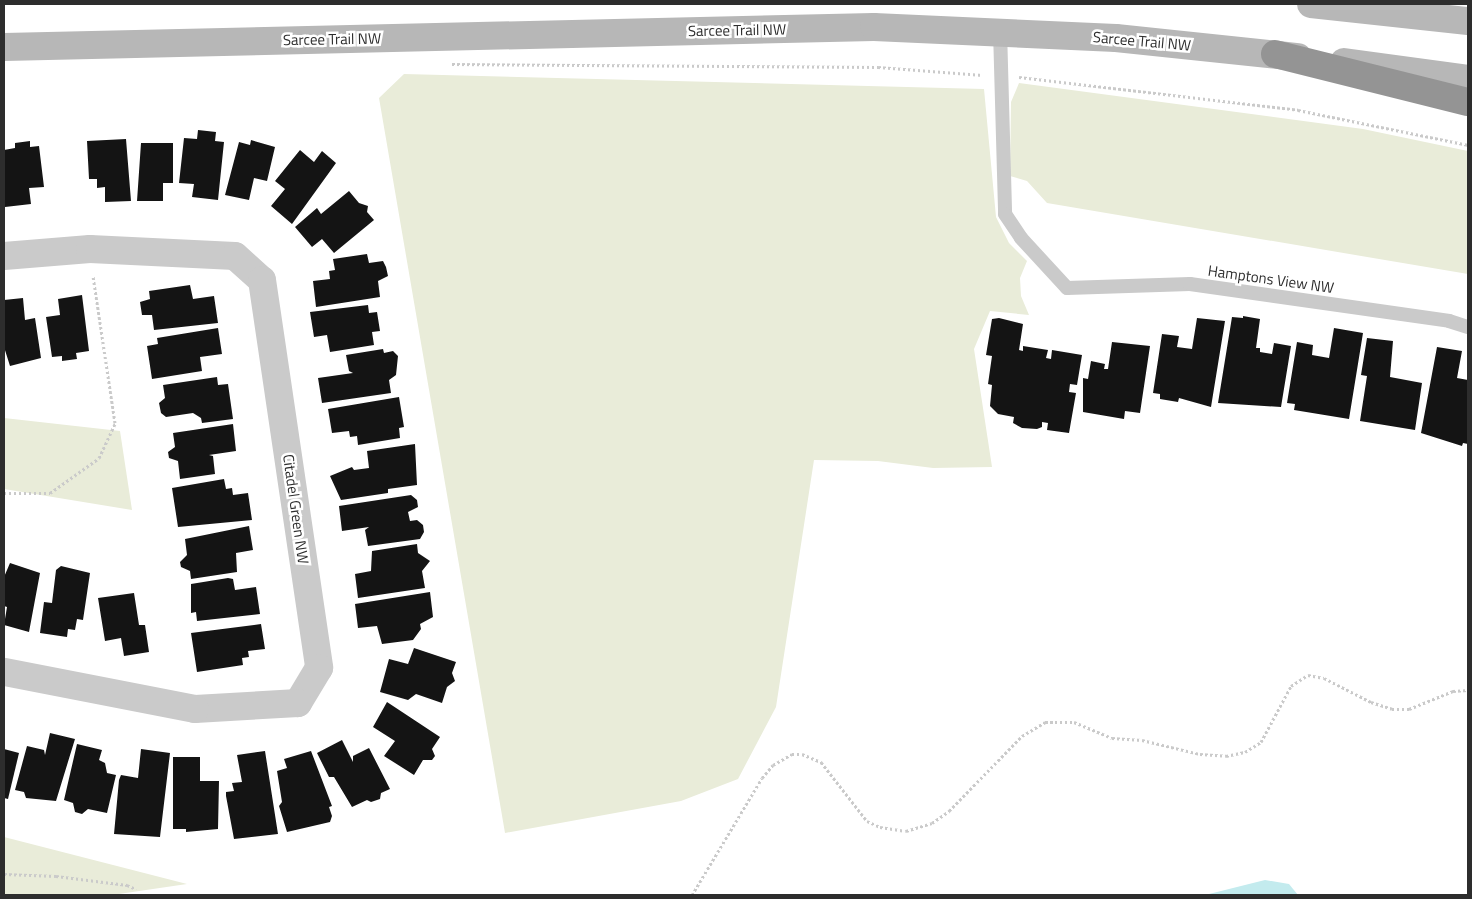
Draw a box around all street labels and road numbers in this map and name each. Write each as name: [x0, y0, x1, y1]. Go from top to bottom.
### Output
street label: Sarcee Trail NW: [688, 20, 786, 40]
street label: Sarcee Trail NW: [1092, 28, 1192, 54]
street label: Sarcee Trail NW: [283, 29, 381, 49]
street label: Hamptons View NW: [1207, 261, 1335, 297]
street label: Citadel Green NW: [279, 453, 313, 565]

